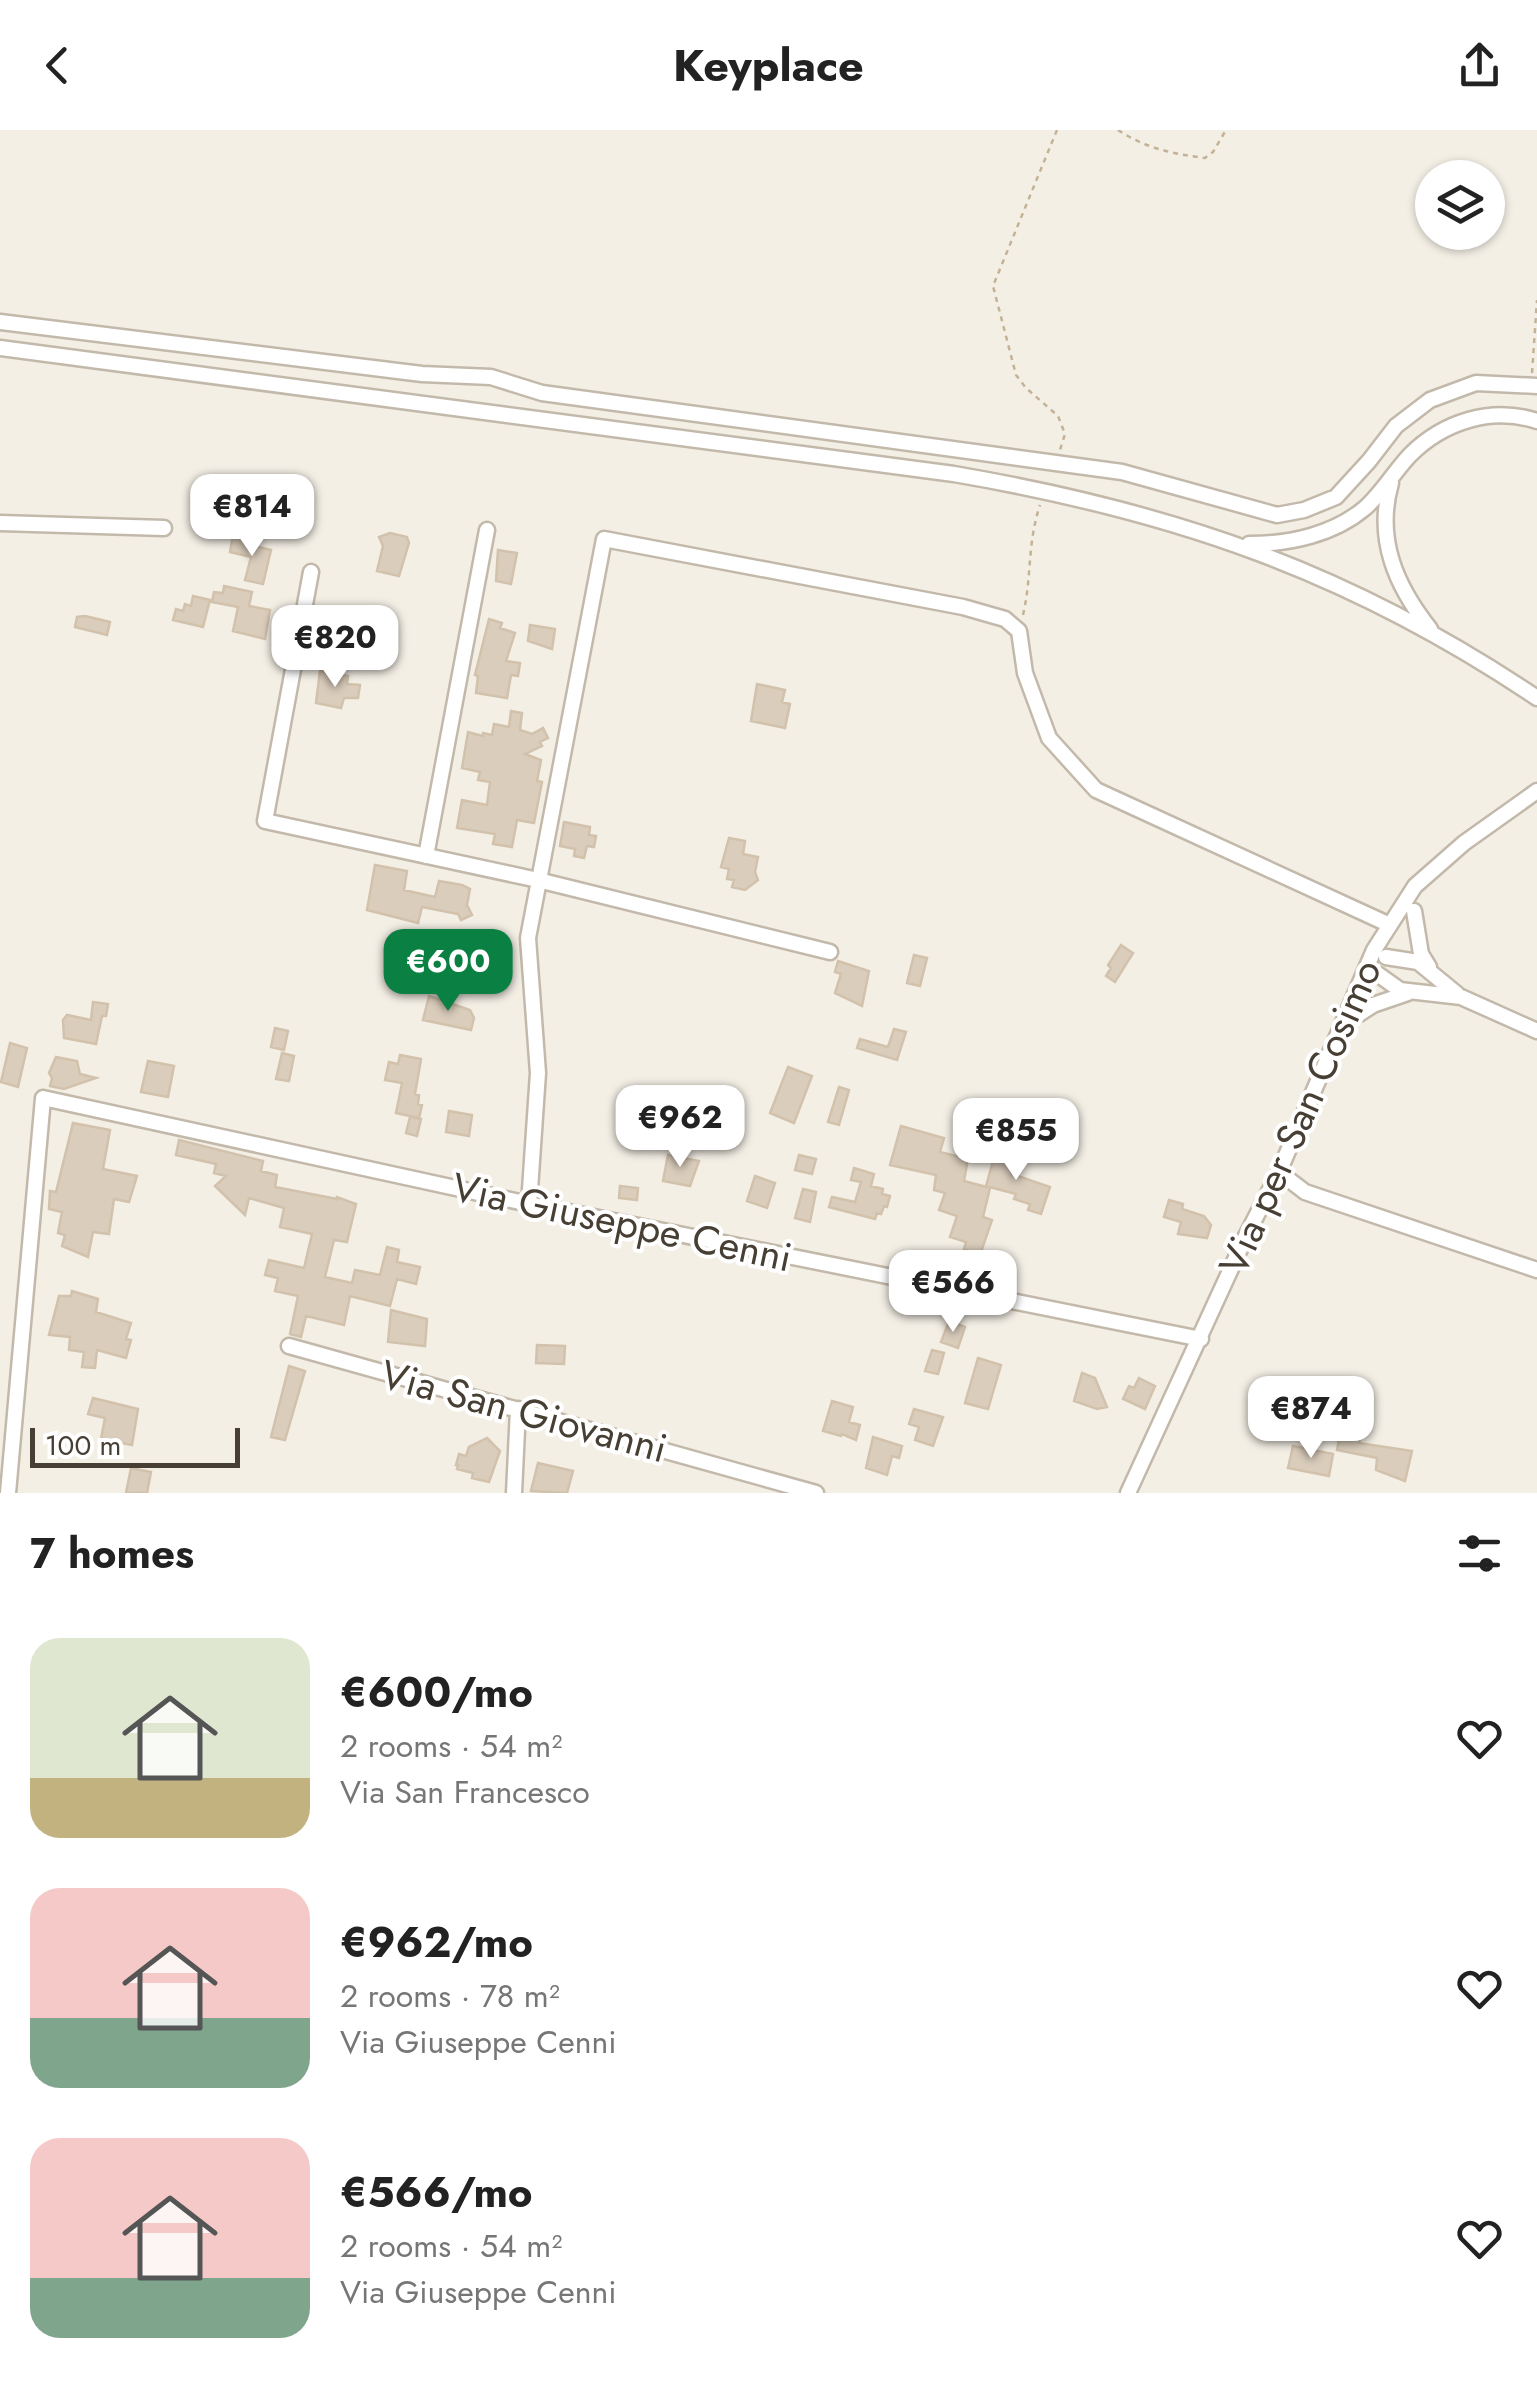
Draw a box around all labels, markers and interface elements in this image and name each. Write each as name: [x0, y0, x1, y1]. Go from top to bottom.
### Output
text: Keyplace: [673, 33, 864, 98]
icon: back: [30, 38, 85, 93]
icon: share: [1452, 38, 1507, 93]
map controls: [1415, 160, 1505, 250]
button: layers: [1415, 160, 1505, 250]
pin: €814: [193, 474, 311, 559]
text: €814: [212, 483, 292, 529]
pin: €820: [276, 605, 394, 690]
text: €820: [293, 614, 377, 660]
pin: €600: [389, 929, 507, 1014]
text: €600: [406, 938, 490, 984]
street label: Via per San Cosimo: [1204, 950, 1396, 1284]
pin: €962: [621, 1085, 739, 1170]
text: €962: [638, 1094, 722, 1140]
pin: €855: [957, 1098, 1075, 1183]
text: €855: [975, 1107, 1057, 1153]
street label: Via Giuseppe Cenni: [447, 1158, 797, 1286]
pin: €566: [894, 1250, 1012, 1335]
text: €566: [911, 1259, 995, 1305]
street label: Via San Giovanni: [374, 1345, 674, 1477]
pin: €874: [1252, 1376, 1370, 1461]
text: €874: [1270, 1385, 1352, 1431]
scale bar: [30, 1423, 240, 1468]
text: 100 m: [45, 1425, 121, 1466]
text: 7 homes: [30, 1523, 194, 1584]
icon: filters: [1452, 1526, 1507, 1581]
text: €600/mo: [340, 1662, 533, 1723]
icon: home: [110, 1678, 230, 1798]
icon: heart: [1452, 1711, 1507, 1766]
text: 2 rooms · 54 m²: [340, 1723, 562, 1769]
text: Via San Francesco: [340, 1769, 590, 1815]
text: €962/mo: [340, 1912, 533, 1973]
icon: home: [110, 1928, 230, 2048]
icon: heart: [1452, 1961, 1507, 2016]
text: 2 rooms · 78 m²: [340, 1973, 560, 2019]
text: Via Giuseppe Cenni: [340, 2019, 617, 2065]
text: €566/mo: [340, 2162, 533, 2223]
icon: home: [110, 2178, 230, 2298]
icon: heart: [1452, 2211, 1507, 2266]
text: 2 rooms · 54 m²: [340, 2223, 562, 2269]
text: Via Giuseppe Cenni: [340, 2269, 617, 2315]

